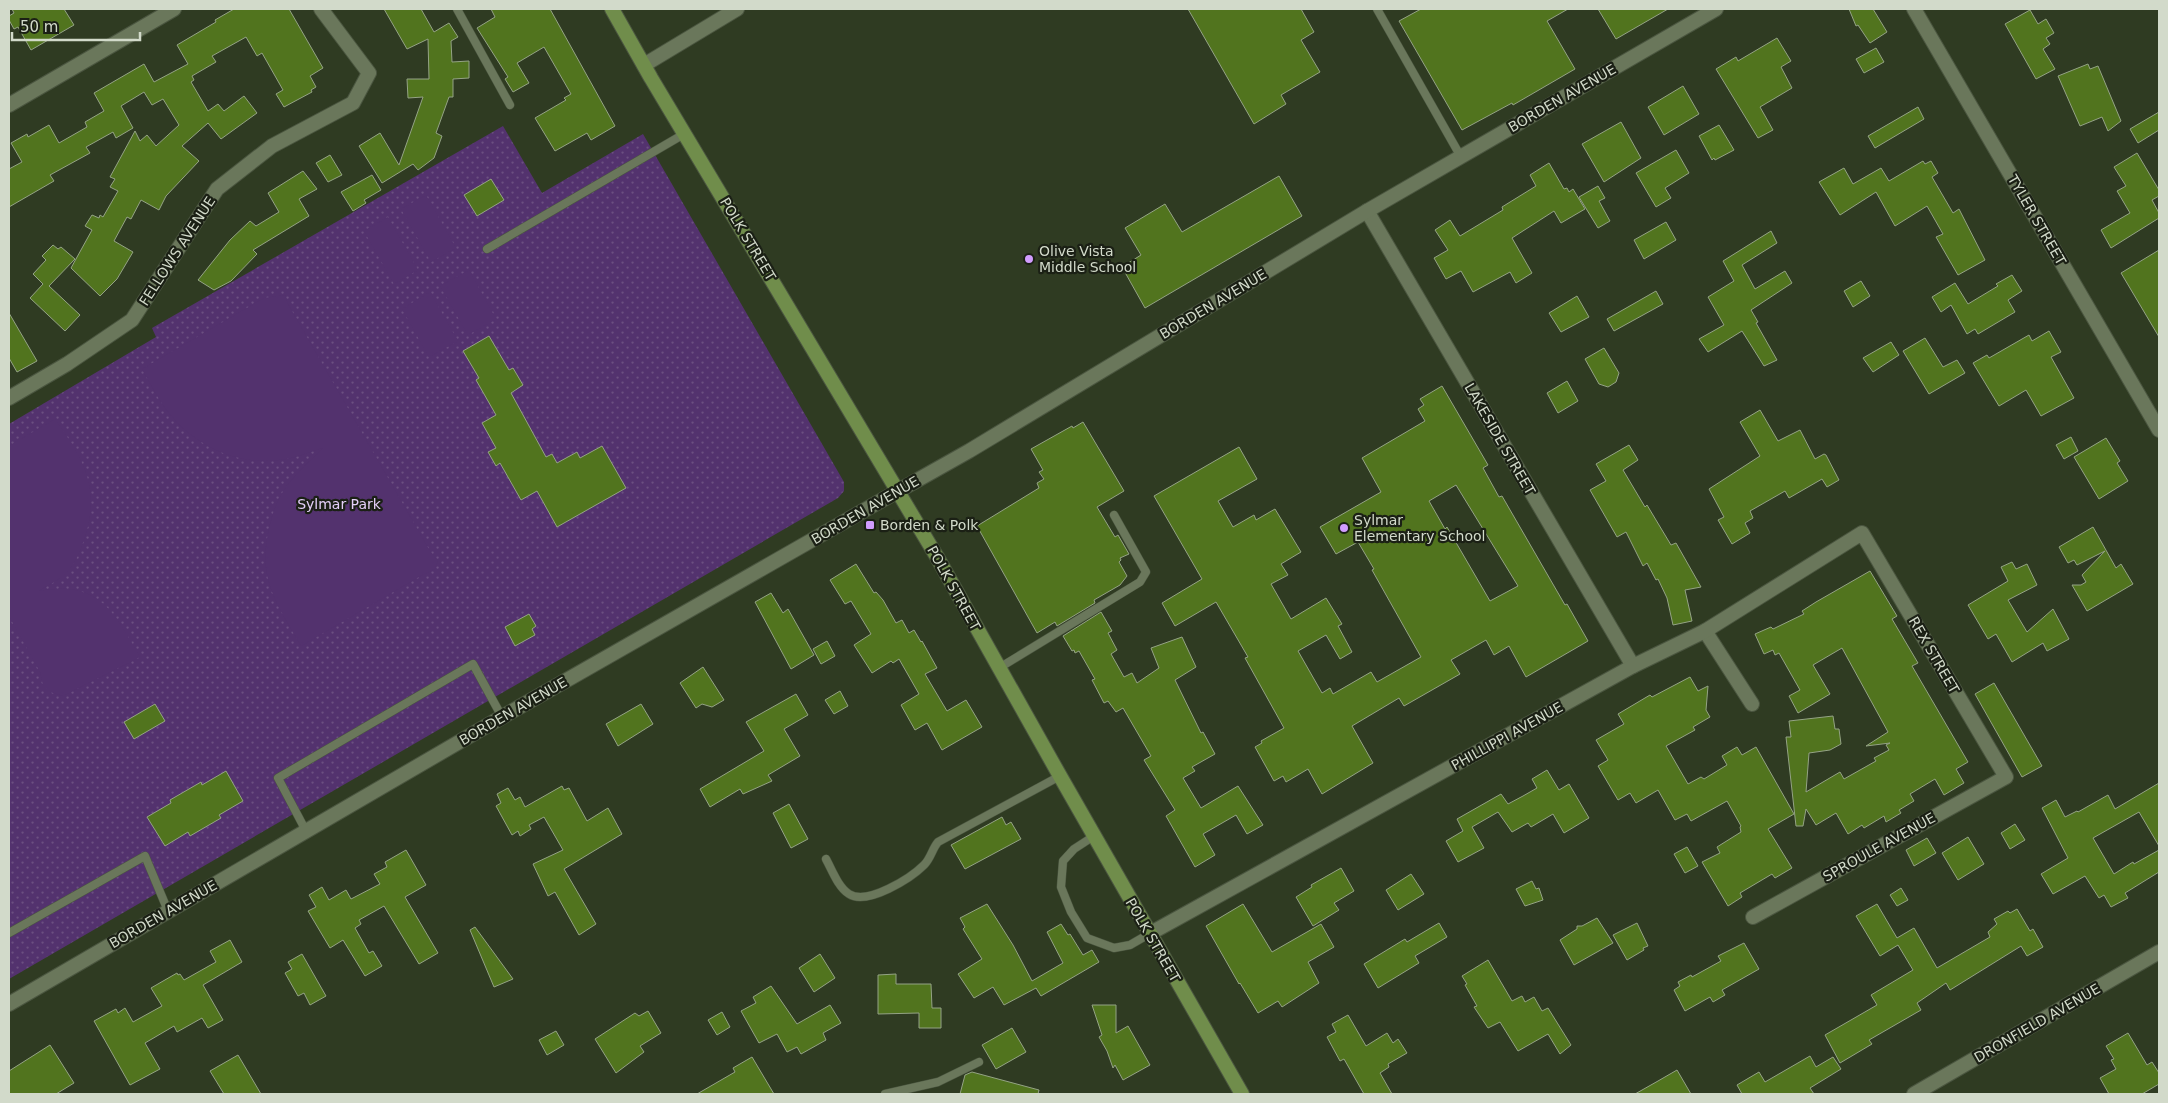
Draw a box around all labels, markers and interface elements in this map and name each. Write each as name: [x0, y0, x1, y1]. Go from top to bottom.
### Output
scale bar: [12, 10, 140, 42]
text: 50 m: [20, 18, 58, 36]
street label: BORDEN AVENUE: [1505, 61, 1619, 135]
street label: TYLER STREET: [2004, 171, 2069, 268]
street label: FELLOWS AVENUE: [136, 193, 218, 309]
street label: POLK STREET: [717, 194, 779, 284]
place label: Olive Vista Middle School: [1039, 243, 1136, 275]
marker: Olive Vista Middle School: [1023, 253, 1035, 265]
street label: BORDEN AVENUE: [1157, 266, 1269, 342]
street label: LAKESIDE STREET: [1462, 380, 1539, 498]
street label: BORDEN AVENUE: [808, 473, 922, 547]
park label: Sylmar Park: [297, 496, 382, 512]
place label: Sylmar Elementary School: [1354, 512, 1486, 544]
place label: Borden & Polk: [880, 517, 979, 533]
marker: Borden & Polk: [864, 519, 876, 531]
marker: Sylmar Elementary School: [1338, 522, 1350, 534]
street label: POLK STREET: [924, 543, 984, 634]
street label: REX STREET: [1906, 614, 1963, 697]
street label: BORDEN AVENUE: [456, 674, 570, 748]
street label: PHILLIPPI AVENUE: [1448, 699, 1566, 773]
street label: SPROULE AVENUE: [1820, 809, 1938, 885]
street label: BORDEN AVENUE: [106, 877, 220, 951]
street label: POLK STREET: [1122, 895, 1184, 985]
street label: DRONFIELD AVENUE: [1971, 980, 2103, 1066]

